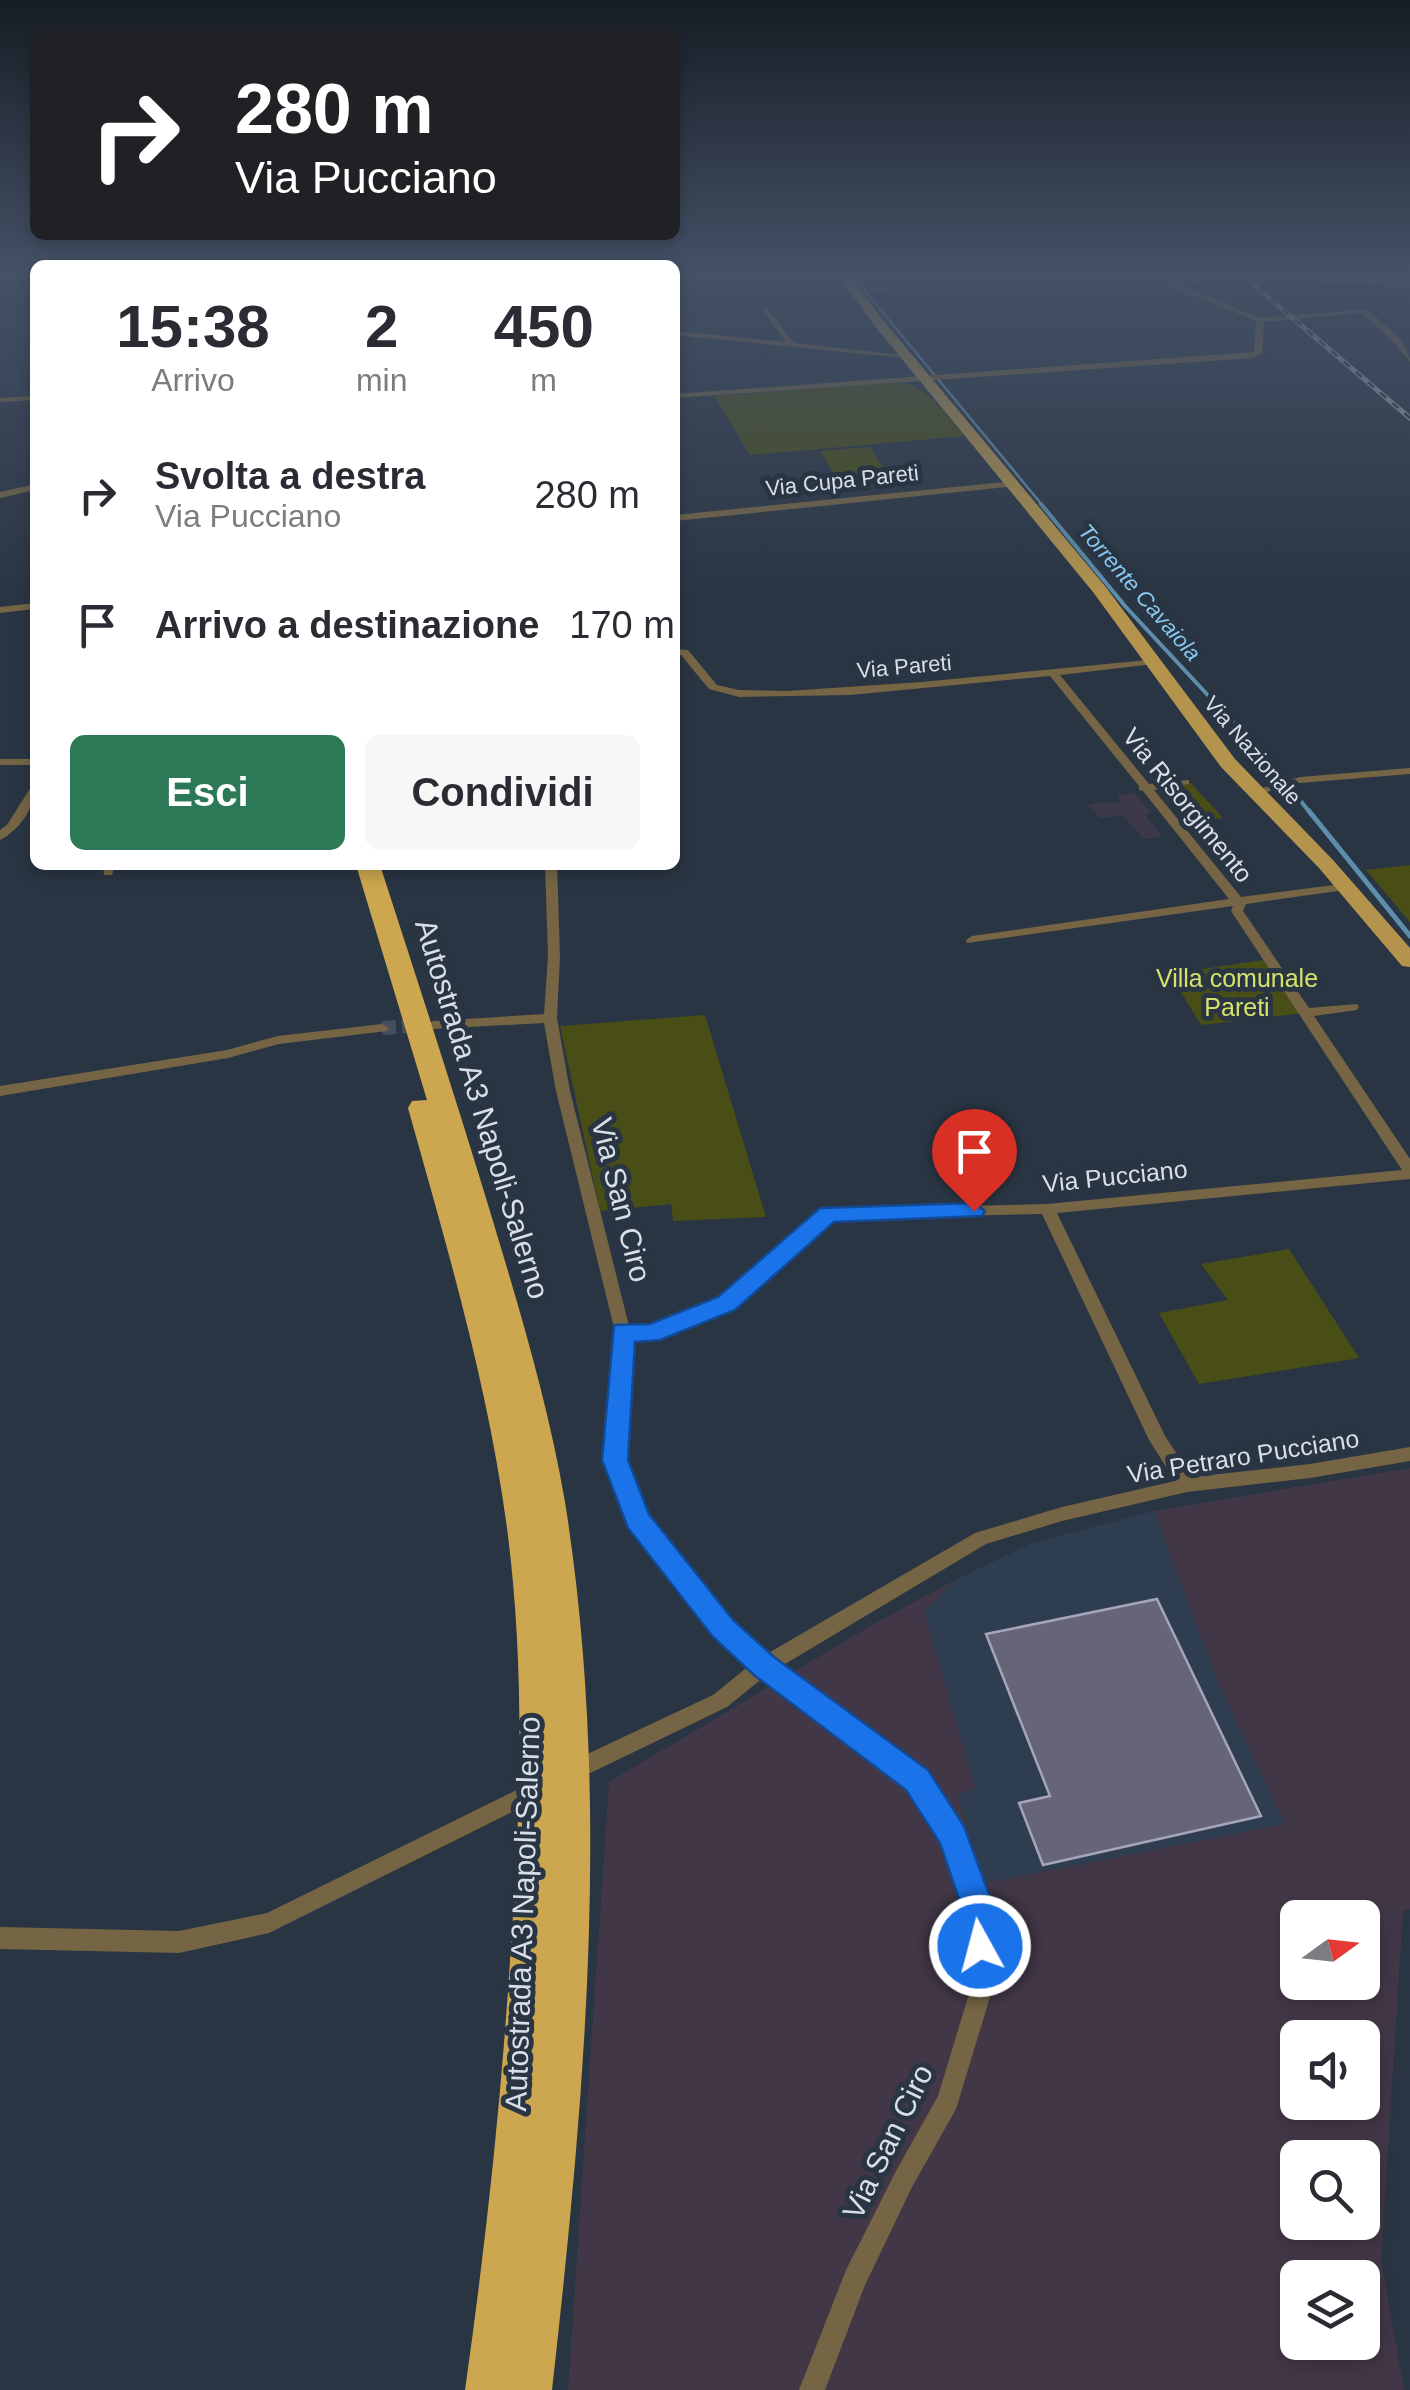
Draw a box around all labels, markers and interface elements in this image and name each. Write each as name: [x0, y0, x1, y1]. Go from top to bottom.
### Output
icon: right: [70, 70, 200, 200]
text: 280 m: [235, 70, 433, 148]
text: Via Pucciano: [235, 152, 497, 203]
text: 15:38: [116, 293, 270, 360]
text: 2: [365, 293, 398, 360]
text: 450: [494, 293, 594, 360]
text: Arrivo: [151, 362, 235, 398]
text: min: [356, 362, 407, 398]
text: m: [530, 362, 557, 398]
text: Svolta a destra: [155, 455, 425, 497]
street label: Via Cupa Pareti: [764, 460, 920, 501]
icon: right: [70, 468, 125, 523]
text: 280 m: [534, 474, 640, 516]
text: Via Pucciano: [155, 498, 341, 534]
water label: Torrente Cavaiola: [1073, 519, 1206, 666]
icon: arrive: [70, 598, 125, 653]
text: Arrivo a destinazione: [155, 604, 539, 646]
text: 170 m: [569, 604, 675, 646]
street label: Via Pareti: [856, 650, 952, 683]
street label: Via Nazionale: [1199, 691, 1306, 810]
street label: Via Risorgimento: [1117, 722, 1259, 888]
button: Esci: [70, 735, 345, 850]
button: Condividi: [365, 735, 640, 850]
street label: Autostrada A3 Napoli-Salerno: [409, 915, 556, 1303]
park label: Villa comunale Pareti: [1156, 964, 1318, 1021]
pin: [932, 1109, 1017, 1212]
street label: Via San Ciro: [585, 1114, 658, 1285]
icon: arrive: [947, 1124, 1002, 1179]
street label: Via Pucciano: [1041, 1154, 1189, 1198]
street label: Via Petraro Pucciano: [1125, 1424, 1361, 1488]
street label: Autostrada A3 Napoli-Salerno: [499, 1716, 546, 2112]
position arrow: [928, 1894, 1032, 1998]
north arrow: [1280, 1900, 1380, 2000]
map controls: [1280, 1900, 1380, 2360]
button: sound: [1280, 2020, 1380, 2120]
street label: Via San Ciro: [836, 2059, 939, 2224]
button: search: [1280, 2140, 1380, 2240]
button: layers: [1280, 2260, 1380, 2360]

